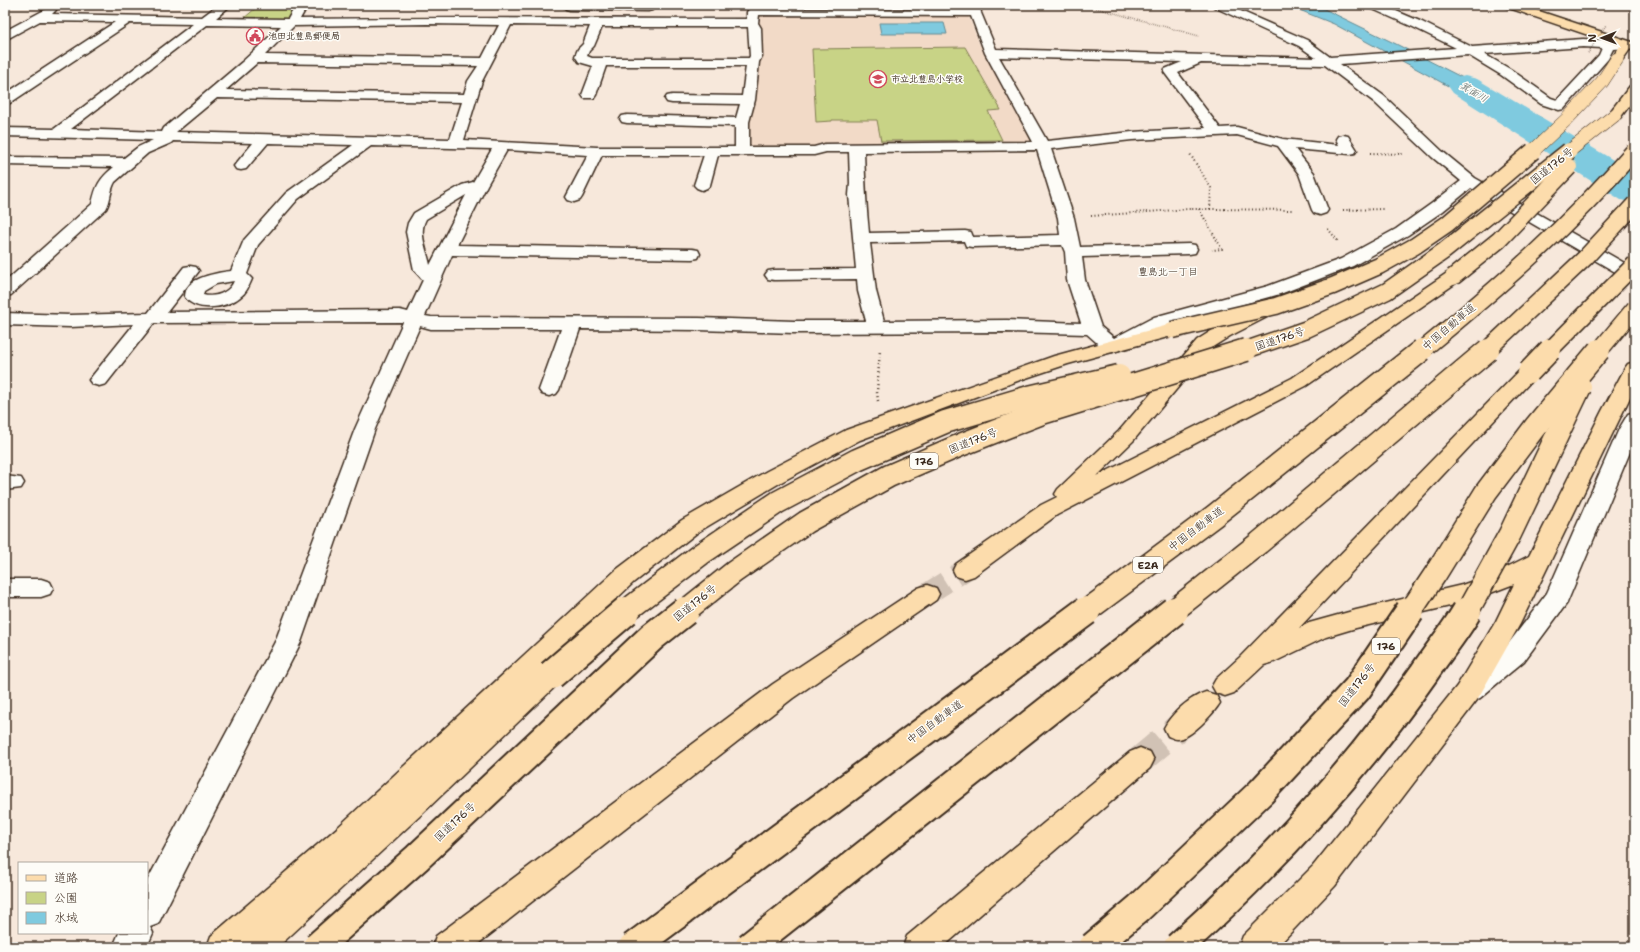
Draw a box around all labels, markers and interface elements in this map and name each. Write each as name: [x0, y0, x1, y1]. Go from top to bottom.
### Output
north arrow: [1582, 18, 1622, 58]
public building icon: 池田北豊島郵便局: [245, 26, 265, 46]
place label: 池田北豊島郵便局: [268, 30, 340, 42]
text: N: [1585, 33, 1600, 43]
school or university icon: 市立北豊島小学校: [868, 69, 888, 89]
place label: 市立北豊島小学校: [891, 73, 963, 85]
water label: 箕面川: [1458, 79, 1490, 105]
street label: 国道176号: [1527, 144, 1577, 188]
district label: 豊島北一丁目: [1138, 265, 1198, 278]
street label: 中国自動車道: [1419, 300, 1479, 354]
street label: 国道176号: [1253, 323, 1307, 355]
street label: 国道176号: [946, 424, 1000, 458]
road number: 176: [910, 453, 938, 469]
street label: 中国自動車道: [1165, 503, 1227, 555]
road number: E2A: [1133, 557, 1163, 573]
street label: 国道176号: [670, 581, 720, 625]
road number: 176: [1372, 638, 1400, 654]
street label: 国道176号: [1335, 660, 1379, 710]
street label: 中国自動車道: [904, 697, 966, 747]
street label: 国道176号: [431, 799, 479, 845]
legend: [18, 862, 148, 934]
text: 道路: [54, 870, 78, 886]
text: 公園: [54, 890, 78, 906]
text: 水域: [54, 910, 78, 926]

